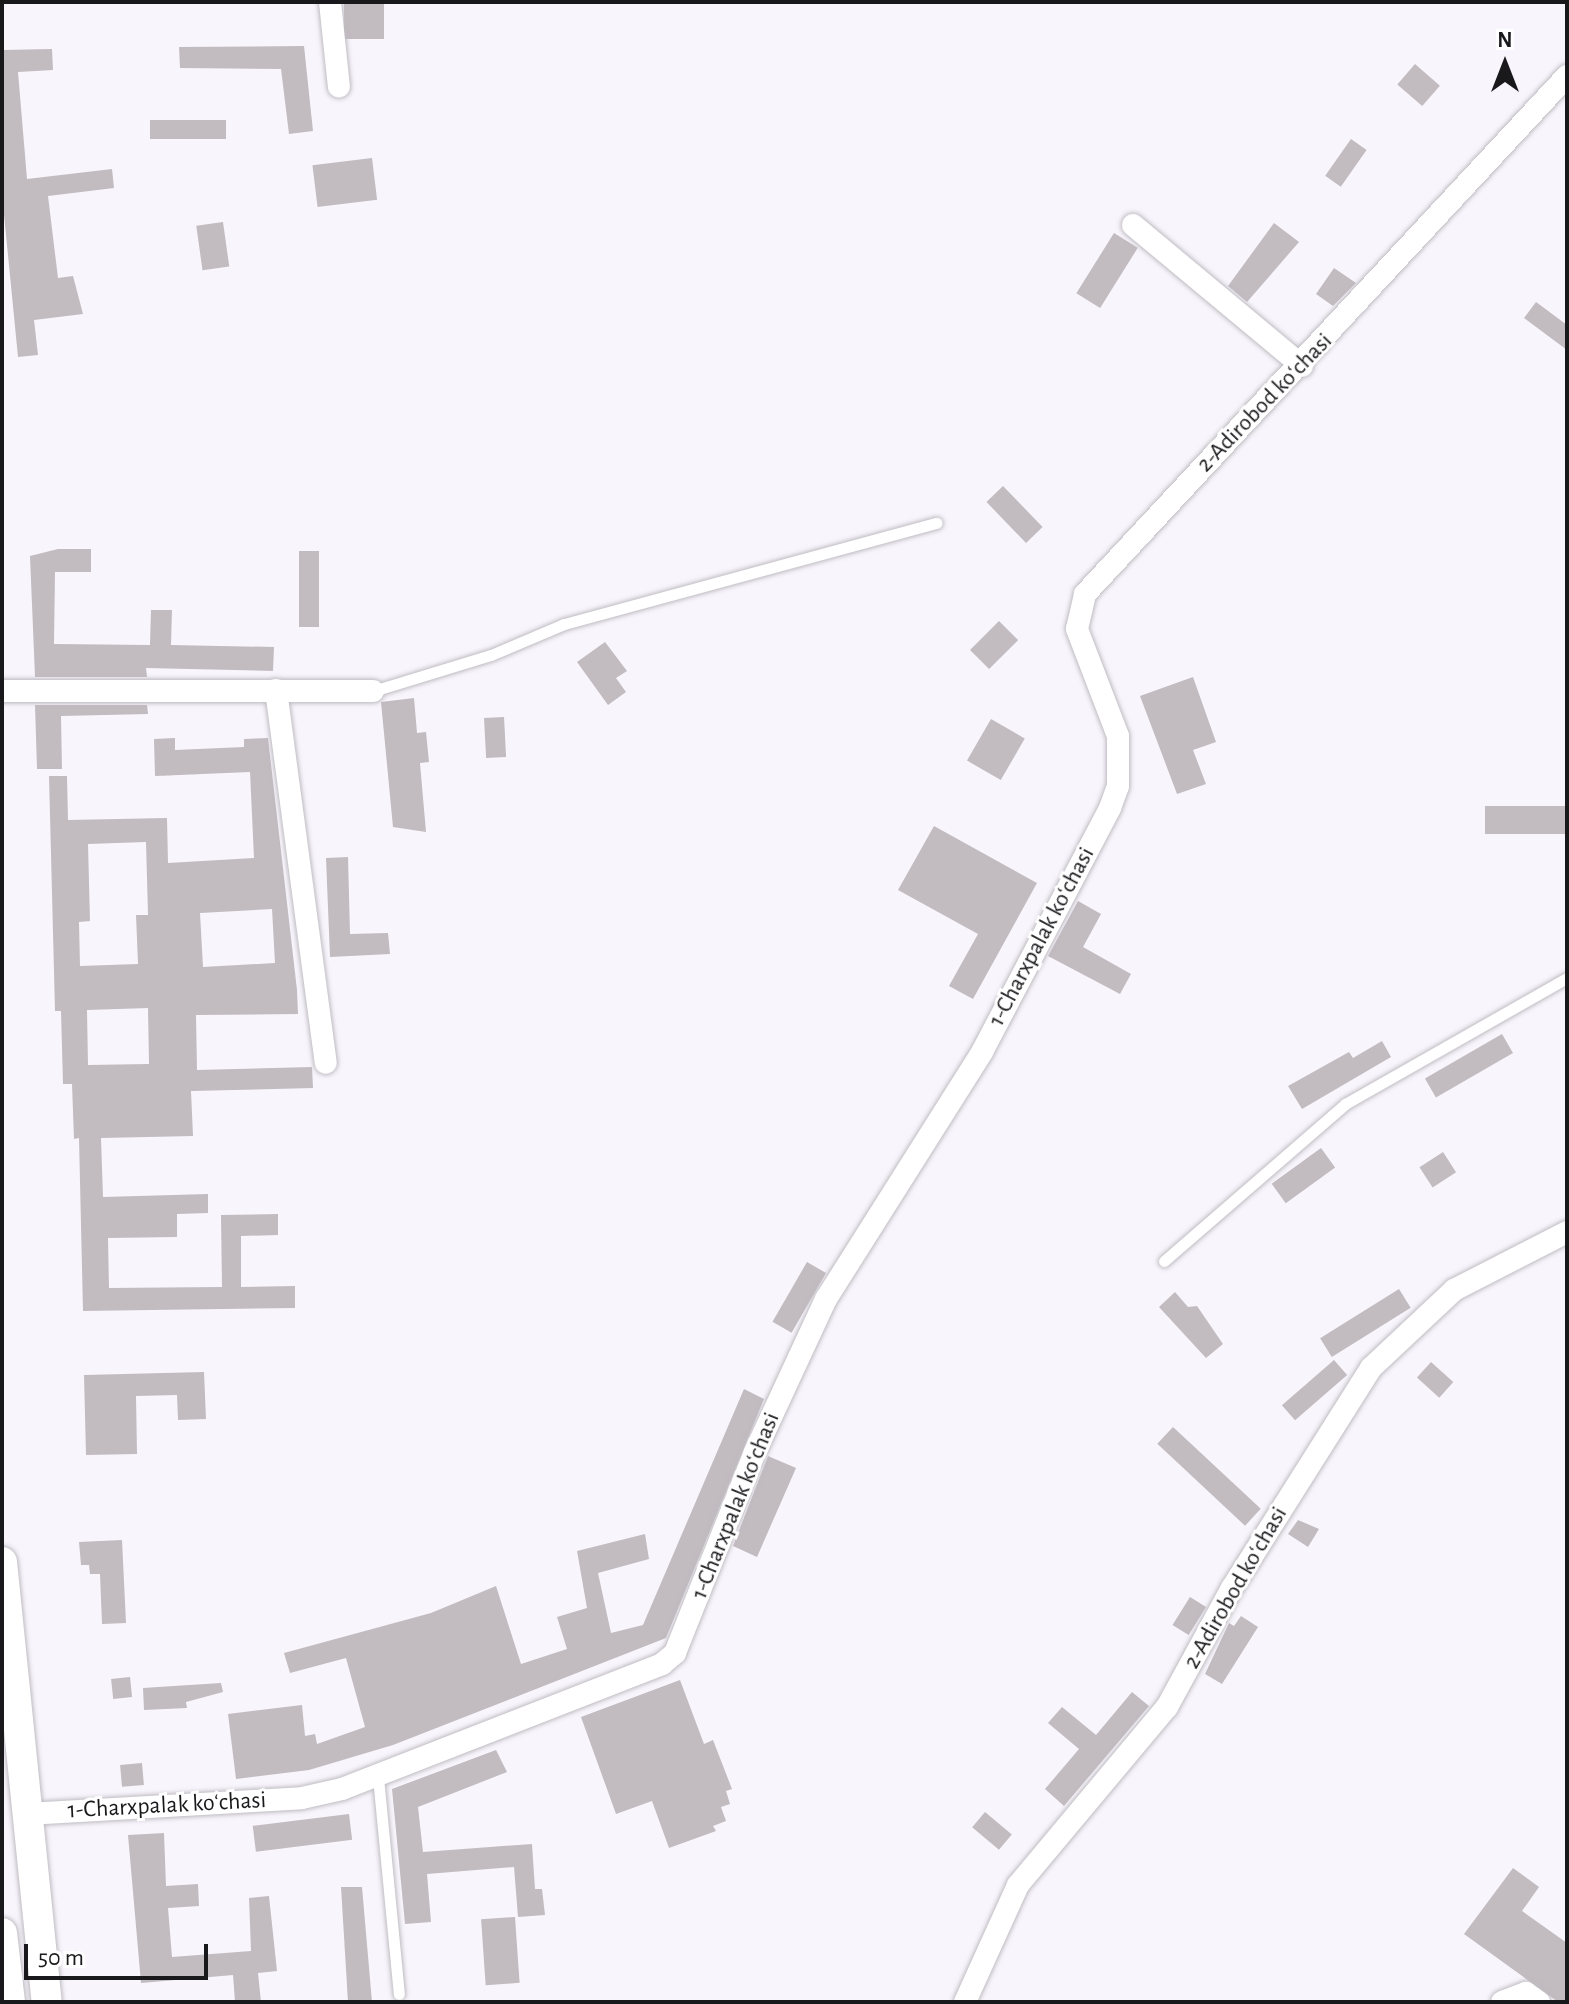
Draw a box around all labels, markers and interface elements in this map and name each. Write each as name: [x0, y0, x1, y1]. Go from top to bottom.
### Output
north arrow: [1465, 24, 1545, 104]
text: N: [1497, 29, 1513, 51]
street label: 2-Adirobod koʻchasi: [1191, 327, 1339, 479]
street label: 1-Charxpalak koʻchasi: [983, 843, 1101, 1031]
street label: 1-Charxpalak koʻchasi: [685, 1408, 787, 1604]
street label: 2-Adirobod koʻchasi: [1178, 1502, 1294, 1674]
street label: 1-Charxpalak koʻchasi: [67, 1786, 267, 1826]
scale bar: [28, 1928, 212, 1978]
text: 50 m: [38, 1946, 84, 1970]

